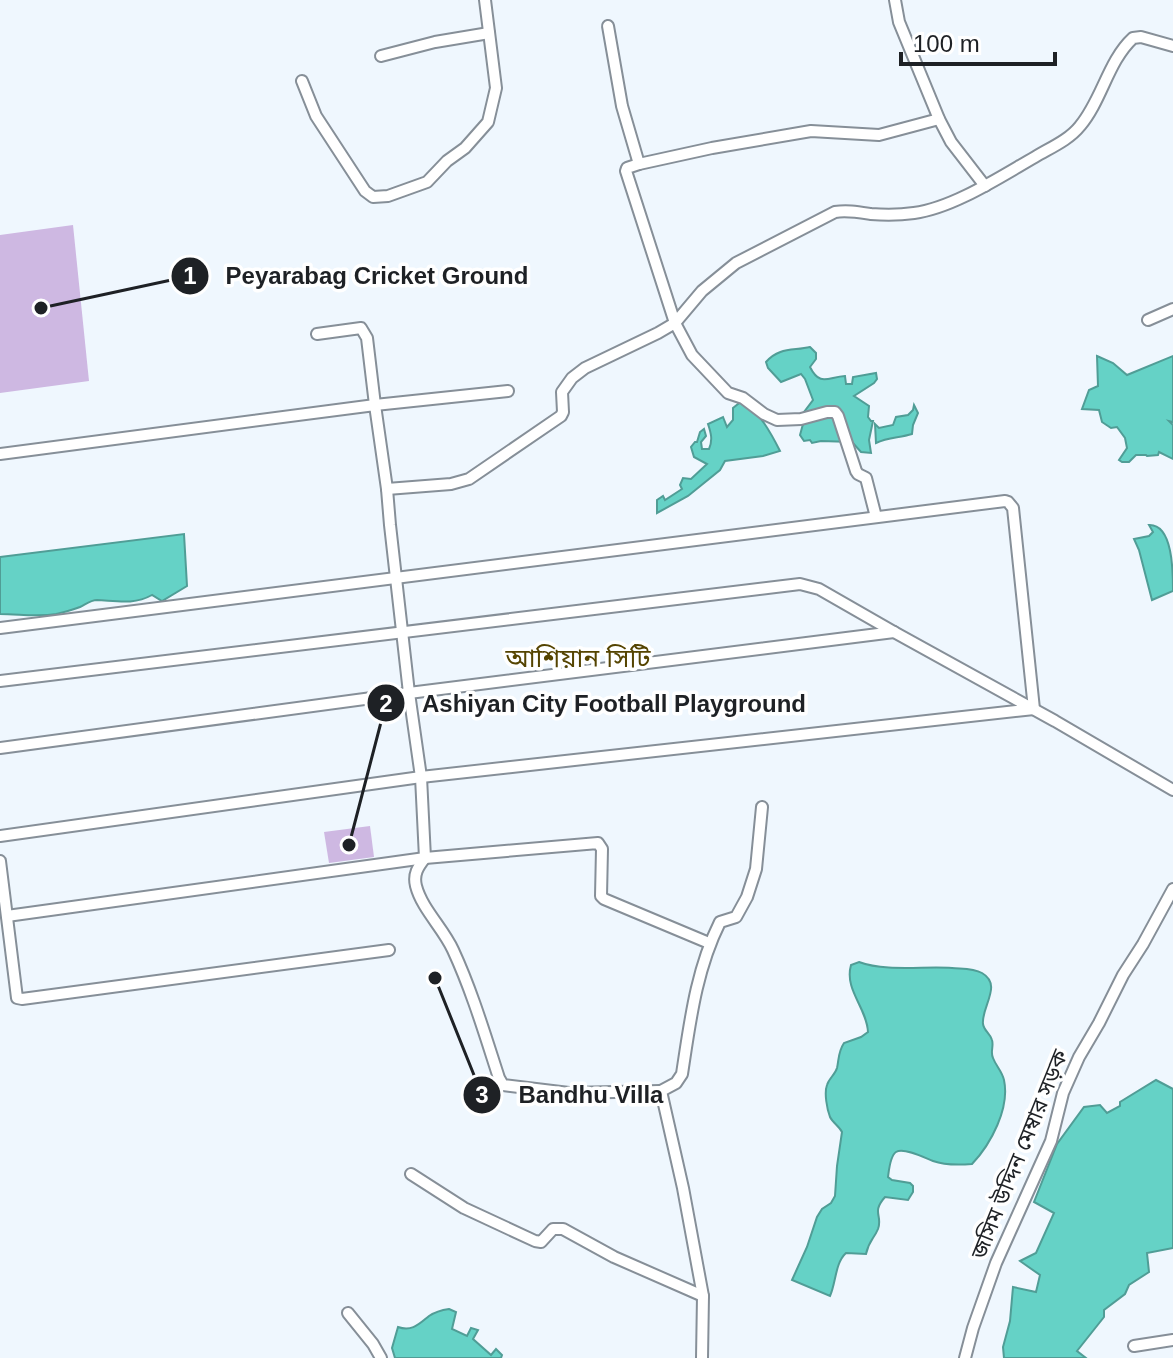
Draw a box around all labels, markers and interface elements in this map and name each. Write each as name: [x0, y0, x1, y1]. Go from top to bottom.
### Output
scale bar: [901, 16, 1055, 66]
text: 100 m: [913, 30, 980, 57]
callout: Peyarabag Cricket Ground: [170, 252, 544, 300]
text: 1: [183, 262, 197, 289]
text: Peyarabag Cricket Ground: [226, 262, 528, 289]
district label: আশিয়ান সিটি: [504, 643, 651, 673]
callout: Ashiyan City Football Playground: [366, 679, 822, 727]
text: 2: [379, 690, 393, 717]
text: Ashiyan City Football Playground: [422, 690, 806, 717]
street label: জসিম উদ্দিন মেম্বার সড়ক: [966, 1046, 1073, 1263]
callout: Bandhu Villa: [462, 1071, 679, 1119]
text: 3: [475, 1081, 489, 1108]
text: Bandhu Villa: [519, 1081, 664, 1108]

